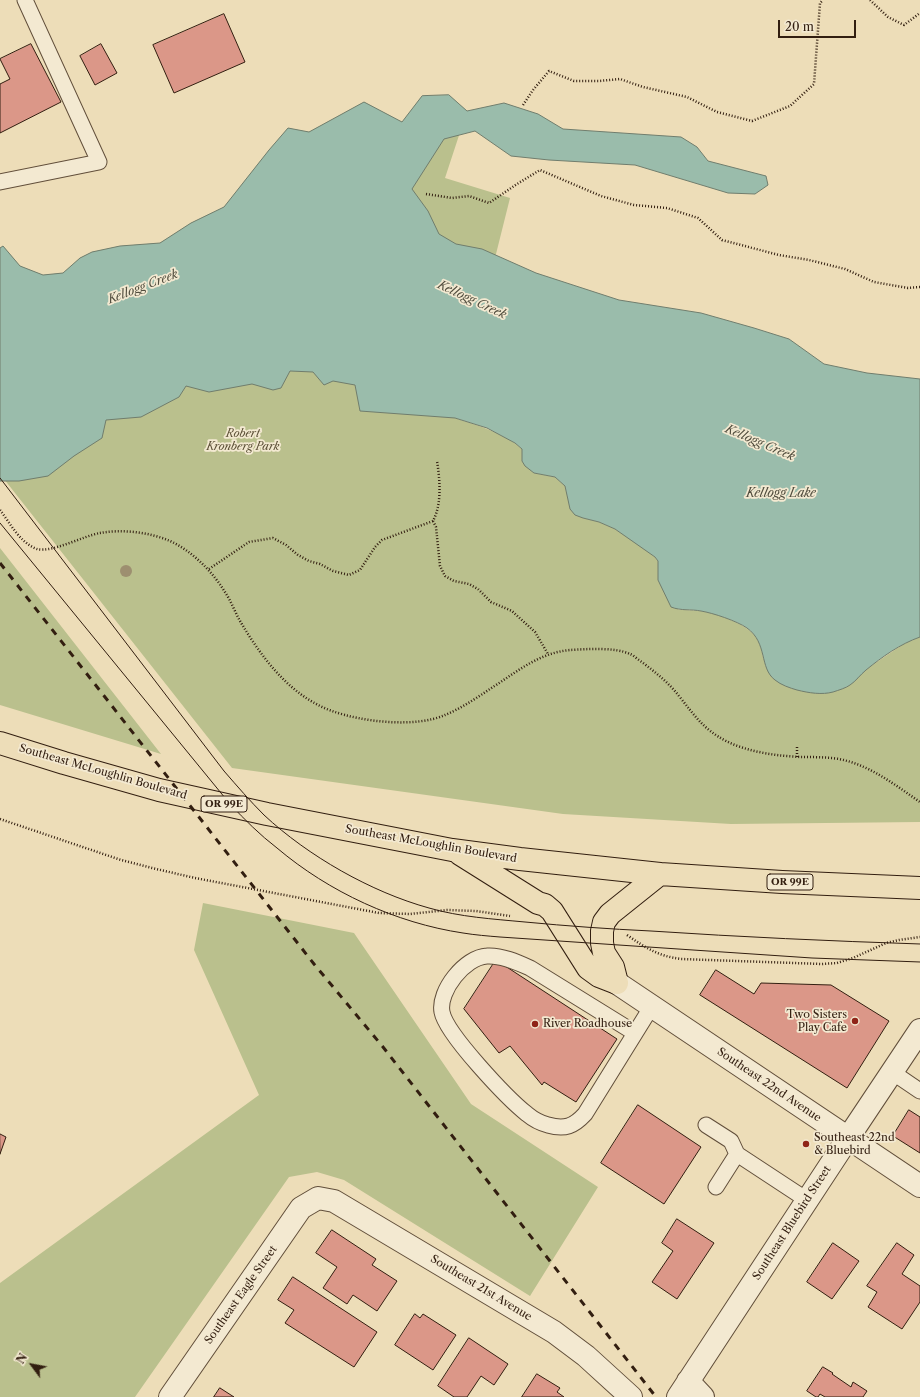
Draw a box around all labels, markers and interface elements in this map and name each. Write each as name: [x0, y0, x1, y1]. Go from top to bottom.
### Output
scale bar: [780, 12, 858, 38]
text: 20 m: [785, 19, 814, 34]
water label: Kellogg Creek: [106, 267, 180, 307]
water label: Kellogg Creek: [435, 278, 509, 322]
water label: Kellogg Creek: [723, 422, 797, 464]
park label: Robert Kronberg Park: [207, 427, 279, 453]
water label: Kellogg Lake: [746, 487, 816, 501]
street label: Southeast McLoughlin Boulevard: [18, 742, 188, 802]
road number: OR 99E: [201, 796, 247, 812]
street label: Southeast McLoughlin Boulevard: [344, 822, 518, 866]
road number: OR 99E: [767, 874, 813, 890]
place label: Two Sisters Play Cafe: [787, 1008, 847, 1034]
marker: Two Sisters Play Cafe: [850, 1016, 860, 1026]
place label: River Roadhouse: [543, 1017, 632, 1031]
marker: River Roadhouse: [530, 1019, 540, 1029]
street label: Southeast 22nd Avenue: [714, 1045, 824, 1125]
place label: Southeast 22nd & Bluebird: [814, 1131, 895, 1157]
marker: Southeast 22nd & Bluebird: [801, 1139, 811, 1149]
street label: Southeast Bluebird Street: [750, 1163, 834, 1283]
street label: Southeast Eagle Street: [202, 1243, 280, 1347]
street label: Southeast 21st Avenue: [428, 1252, 534, 1324]
north arrow: [12, 1345, 52, 1385]
text: N: [13, 1351, 30, 1366]

